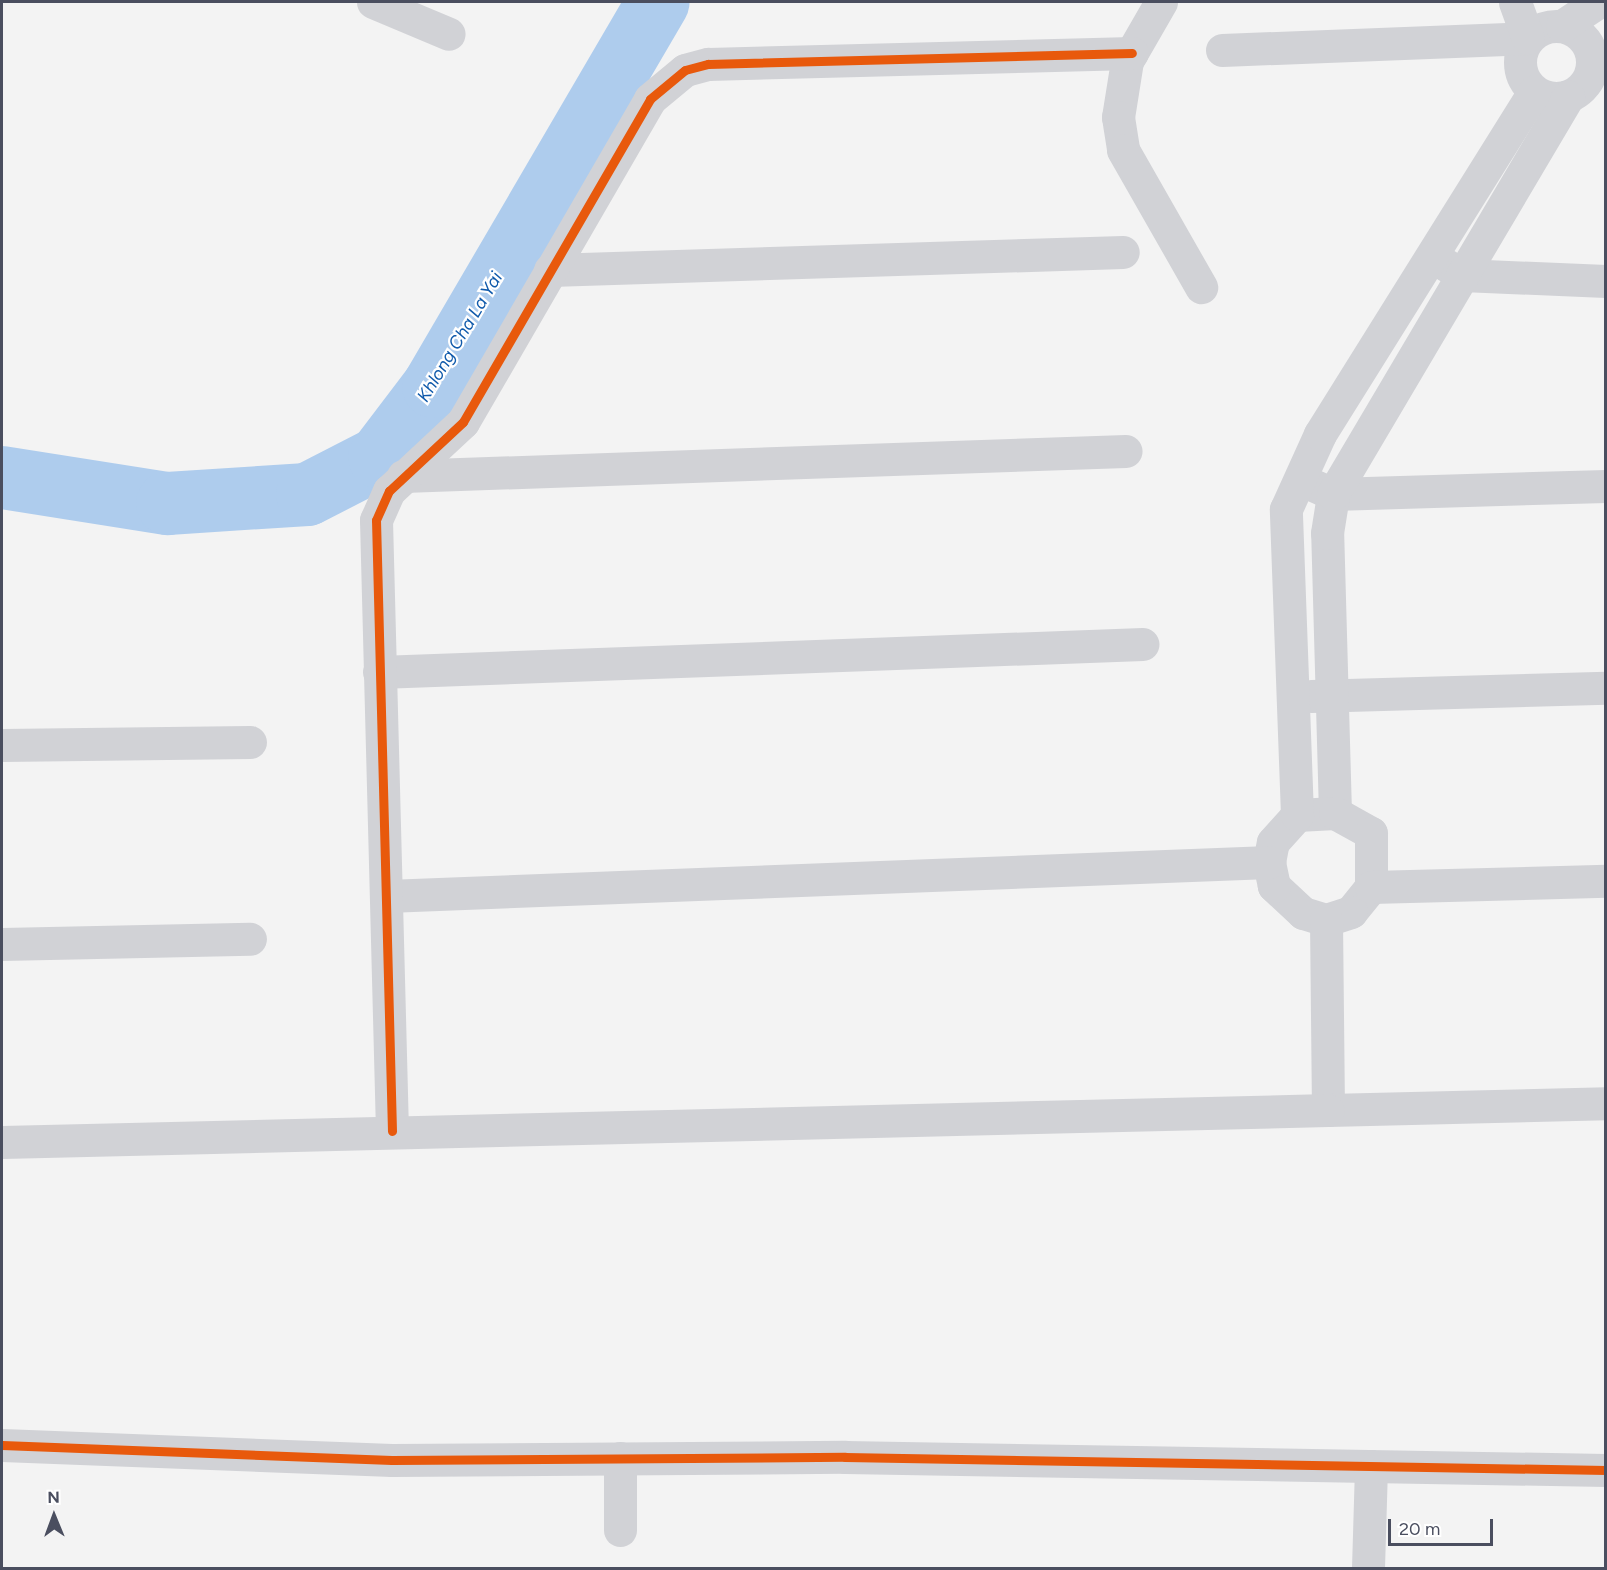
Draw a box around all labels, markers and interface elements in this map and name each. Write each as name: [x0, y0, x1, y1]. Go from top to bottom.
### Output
water label: Khlong Cha La Yai: [413, 268, 507, 406]
north arrow: [24, 1486, 84, 1546]
text: N: [47, 1488, 60, 1507]
scale bar: [1391, 1507, 1496, 1545]
text: 20 m: [1399, 1518, 1440, 1540]

